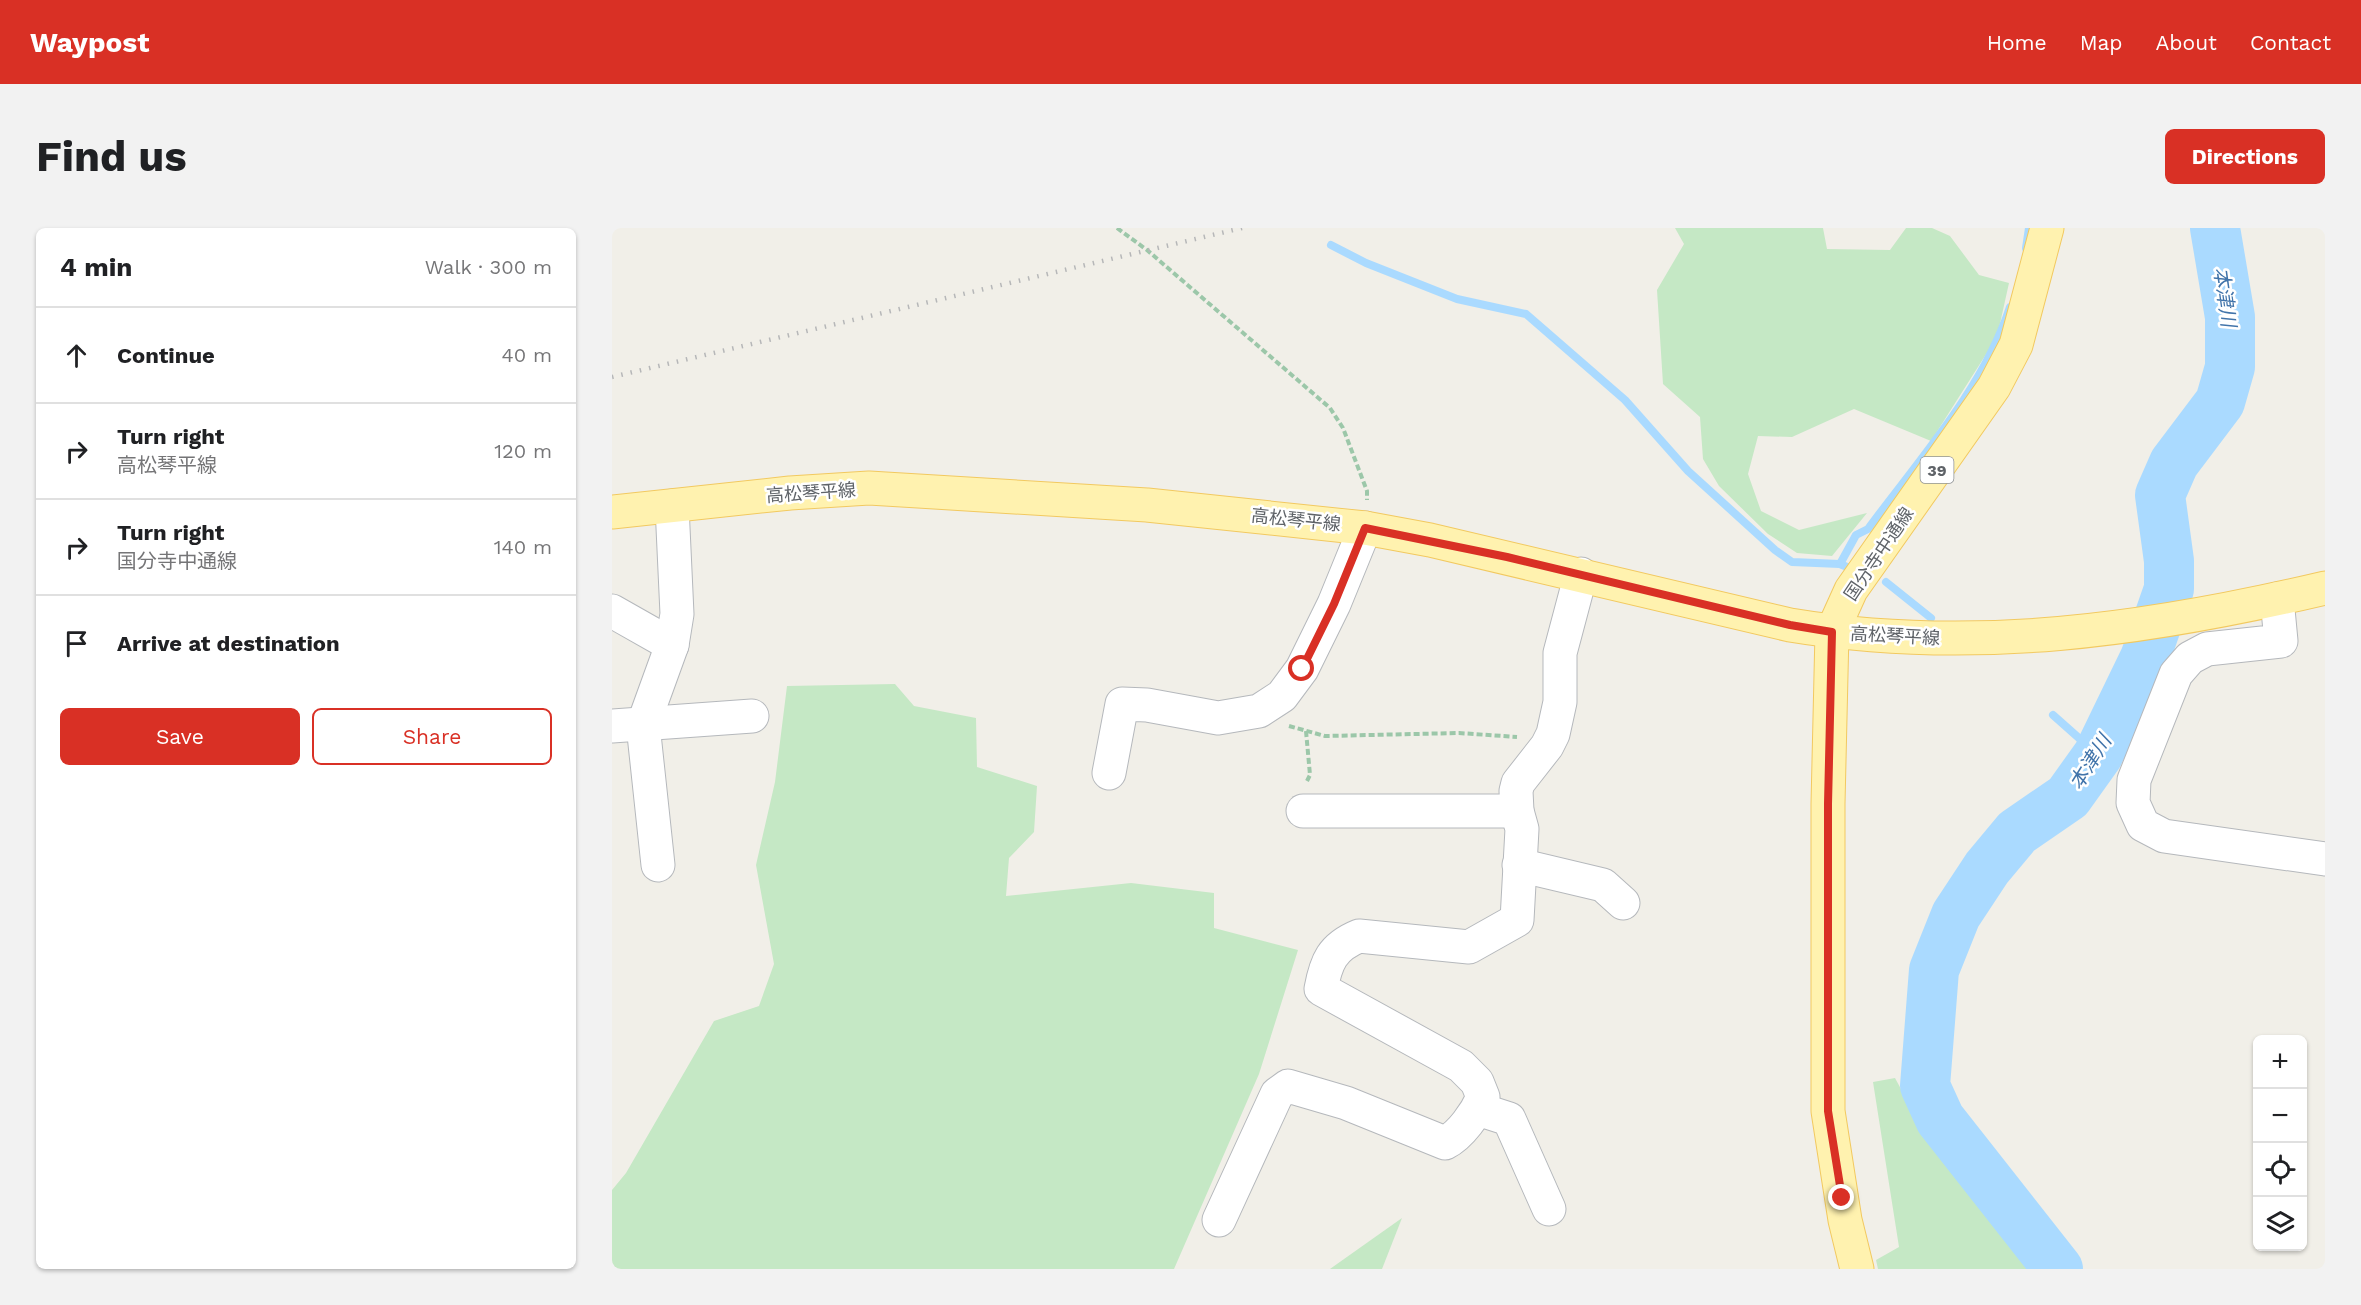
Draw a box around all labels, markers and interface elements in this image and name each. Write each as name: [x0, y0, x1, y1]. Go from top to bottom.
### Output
text: Waypost: [30, 26, 149, 59]
text: Home: [1987, 30, 2047, 55]
text: Map: [2080, 30, 2123, 55]
text: About: [2156, 30, 2217, 55]
text: Contact: [2250, 30, 2331, 55]
button: Directions: [2165, 129, 2325, 184]
text: Find us: [36, 132, 187, 181]
text: 4 min: [60, 252, 132, 282]
text: Walk · 300 m: [425, 255, 552, 279]
water label: 本津川: [2209, 266, 2241, 330]
icon: ahead: [60, 339, 93, 372]
text: Continue: [117, 343, 215, 368]
text: 40 m: [501, 343, 552, 367]
text: Turn right: [117, 424, 224, 449]
icon: right: [60, 435, 93, 468]
text: 120 m: [494, 439, 552, 463]
text: 高松琴平線: [117, 453, 217, 477]
road number: 39: [1920, 457, 1954, 483]
street label: 高松琴平線: [765, 479, 857, 506]
street label: 国分寺中通線: [1840, 503, 1917, 604]
street label: 高松琴平線: [1250, 504, 1342, 535]
text: Turn right: [117, 520, 224, 545]
icon: right: [60, 531, 93, 564]
text: 140 m: [494, 535, 552, 559]
text: 国分寺中通線: [117, 549, 237, 573]
street label: 高松琴平線: [1850, 623, 1941, 648]
icon: arrive: [60, 627, 93, 660]
text: Arrive at destination: [117, 631, 340, 656]
route start: [1288, 655, 1314, 681]
button: Save: [60, 708, 300, 765]
button: Share: [312, 708, 552, 765]
water label: 本津川: [2064, 729, 2117, 794]
map controls: [2253, 1035, 2307, 1251]
button: +: [2253, 1035, 2307, 1089]
button: −: [2253, 1089, 2307, 1143]
button: locate: [2253, 1143, 2307, 1197]
route end: [1828, 1184, 1854, 1210]
button: layers: [2253, 1197, 2307, 1251]

